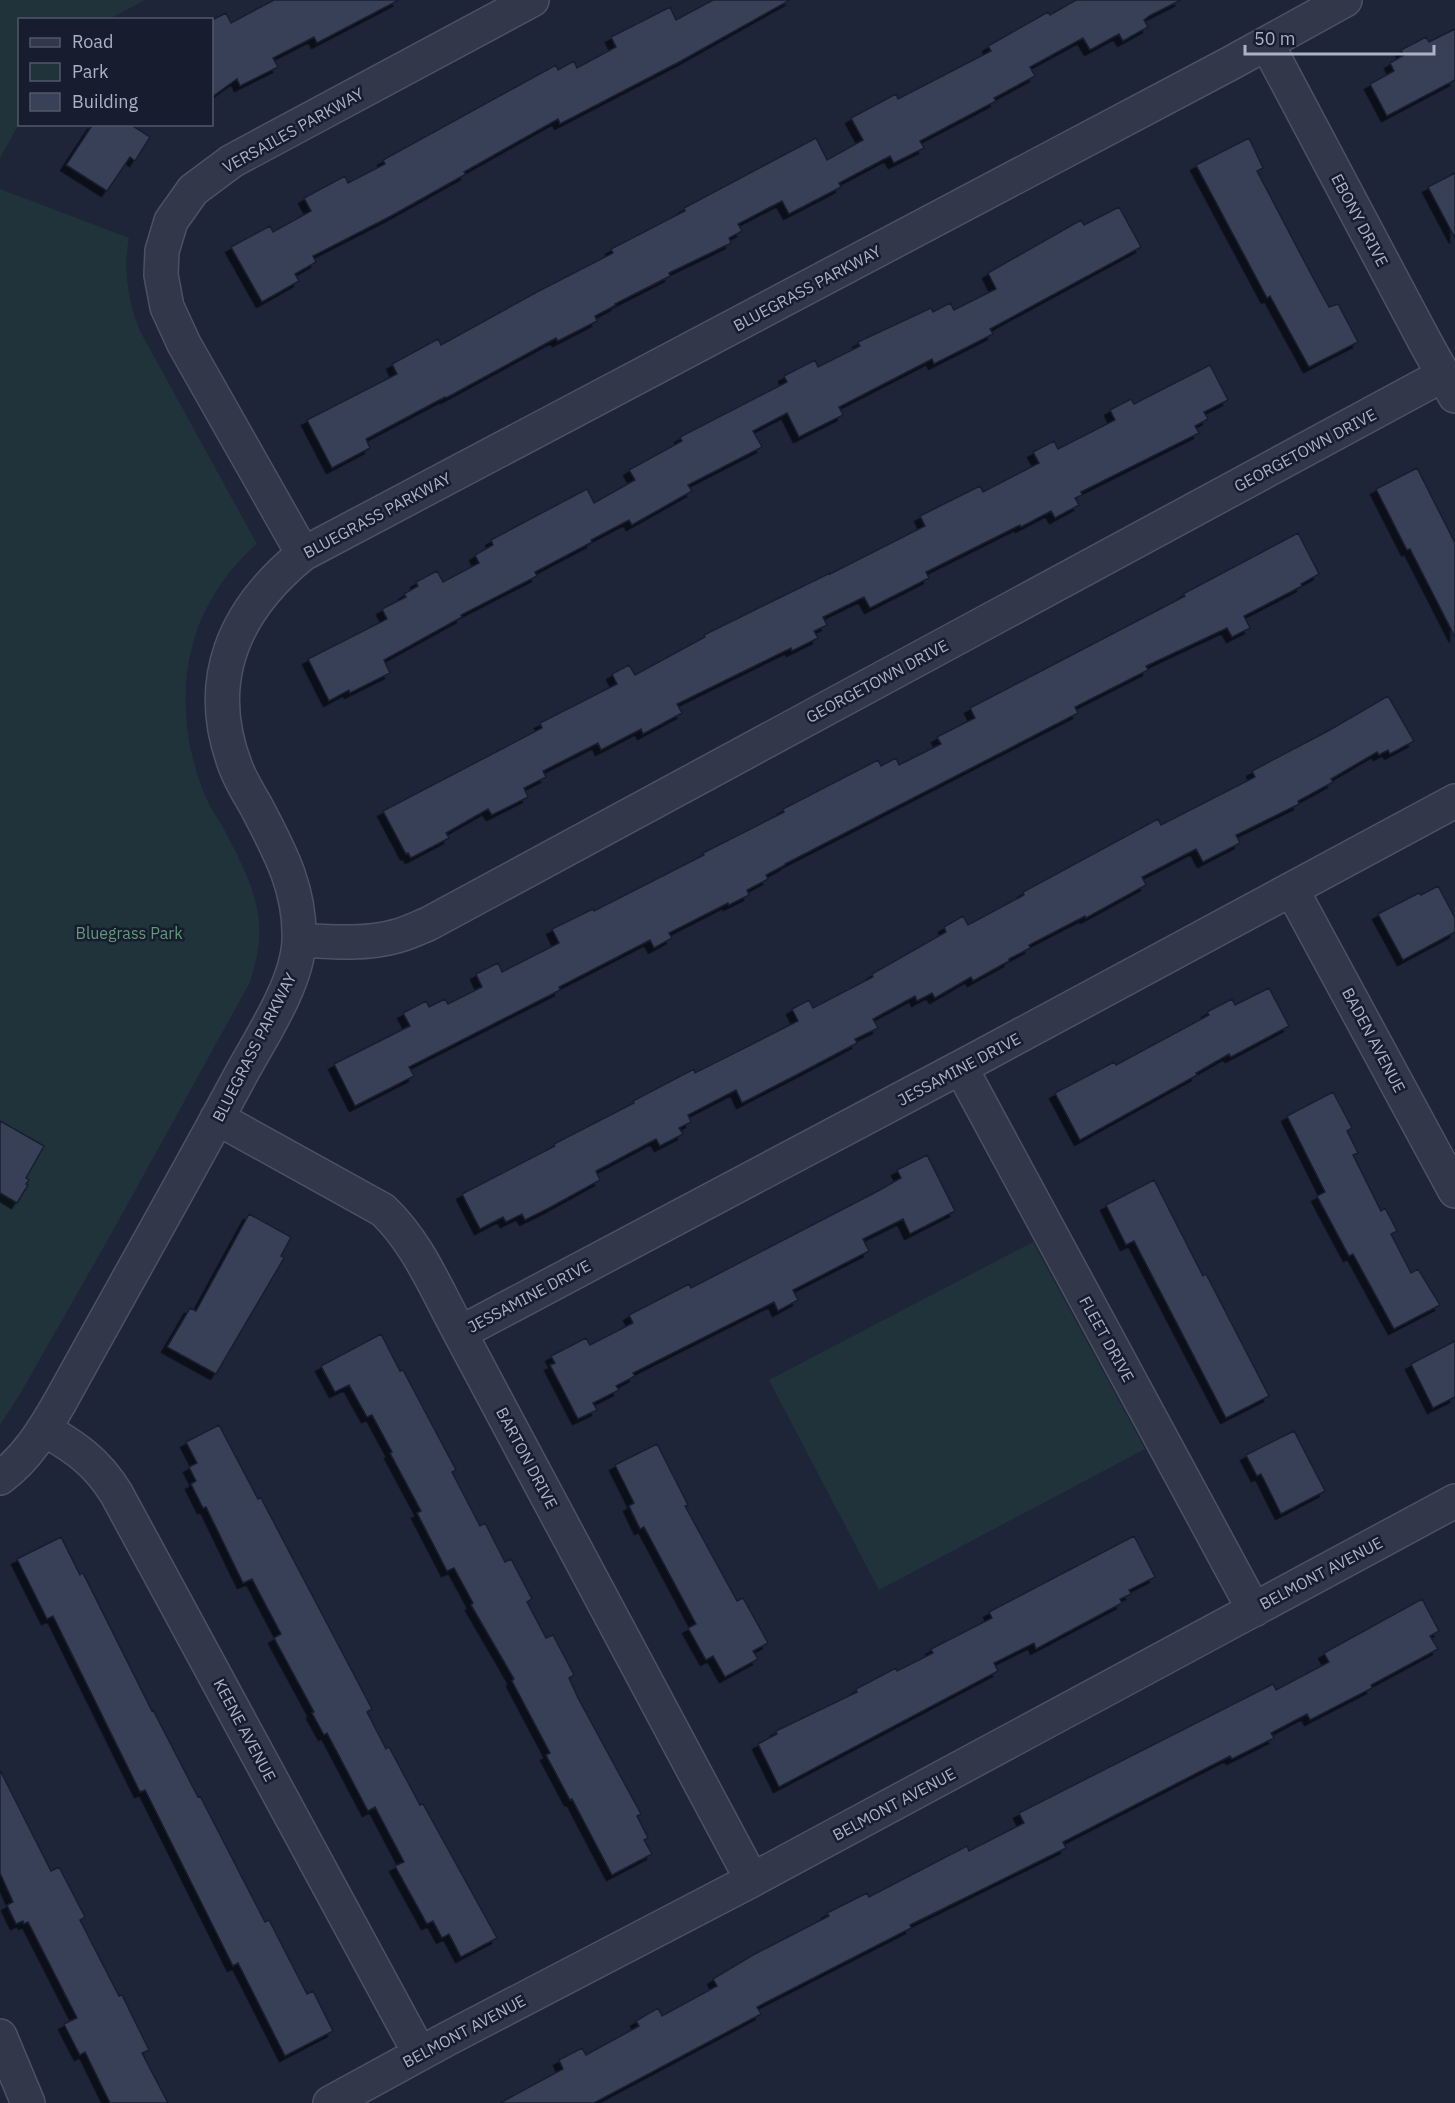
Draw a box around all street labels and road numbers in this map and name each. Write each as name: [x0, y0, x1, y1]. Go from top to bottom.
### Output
street label: VERSAILES PARKWAY: [219, 83, 367, 177]
street label: EBONY DRIVE: [1327, 170, 1393, 270]
street label: BLUEGRASS PARKWAY: [730, 240, 885, 335]
street label: GEORGETOWN DRIVE: [1230, 404, 1380, 496]
street label: BLUEGRASS PARKWAY: [300, 467, 455, 562]
street label: GEORGETOWN DRIVE: [802, 635, 952, 727]
street label: BLUEGRASS PARKWAY: [208, 969, 300, 1125]
street label: BADEN AVENUE: [1338, 984, 1410, 1096]
street label: JESSAMINE DRIVE: [894, 1028, 1024, 1110]
street label: JESSAMINE DRIVE: [464, 1255, 594, 1337]
street label: FLEET DRIVE: [1075, 1293, 1139, 1385]
street label: BARTON DRIVE: [492, 1404, 562, 1512]
street label: BELMONT AVENUE: [1256, 1532, 1386, 1614]
street label: KEENE AVENUE: [210, 1675, 280, 1785]
street label: BELMONT AVENUE: [829, 1763, 959, 1845]
street label: BELMONT AVENUE: [399, 1990, 529, 2072]

